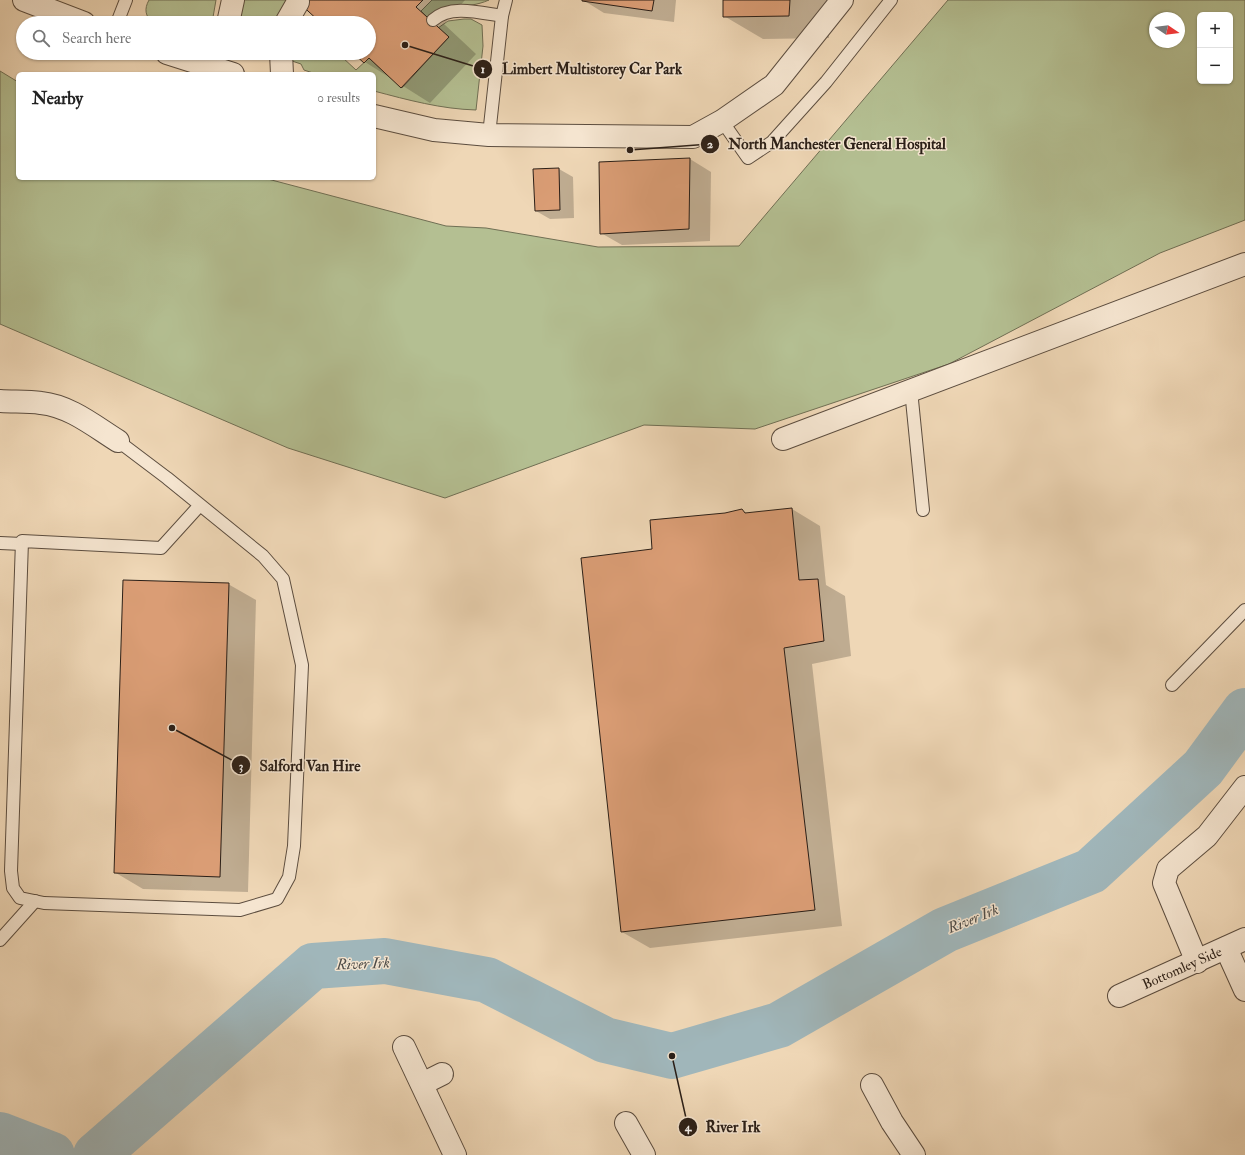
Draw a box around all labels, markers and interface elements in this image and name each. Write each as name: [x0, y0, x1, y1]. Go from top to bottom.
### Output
north arrow: [1149, 12, 1185, 48]
map controls: [1197, 12, 1233, 84]
button: +: [1197, 12, 1233, 48]
search box: [16, 16, 376, 60]
icon: search: [30, 27, 52, 49]
text: Search here: [62, 29, 131, 48]
button: −: [1197, 48, 1233, 84]
callout: Limbert Multistorey Car Park: [473, 55, 690, 82]
text: Limbert Multistorey Car Park: [502, 60, 683, 80]
text: 1: [481, 62, 485, 77]
text: Nearby: [32, 88, 83, 109]
text: 0 results: [317, 90, 360, 106]
callout: North Manchester General Hospital: [700, 131, 953, 158]
text: North Manchester General Hospital: [727, 135, 946, 155]
text: 2: [707, 137, 713, 152]
callout: Salford Van Hire: [231, 752, 368, 779]
text: Salford Van Hire: [260, 757, 361, 776]
text: 3: [239, 759, 244, 774]
water label: River Irk: [944, 900, 1001, 938]
street label: Bottomley Side: [1140, 943, 1225, 994]
water label: River Irk: [335, 954, 390, 974]
callout: River Irk: [678, 1113, 768, 1140]
text: River Irk: [706, 1118, 761, 1137]
text: 4: [684, 1120, 693, 1135]

